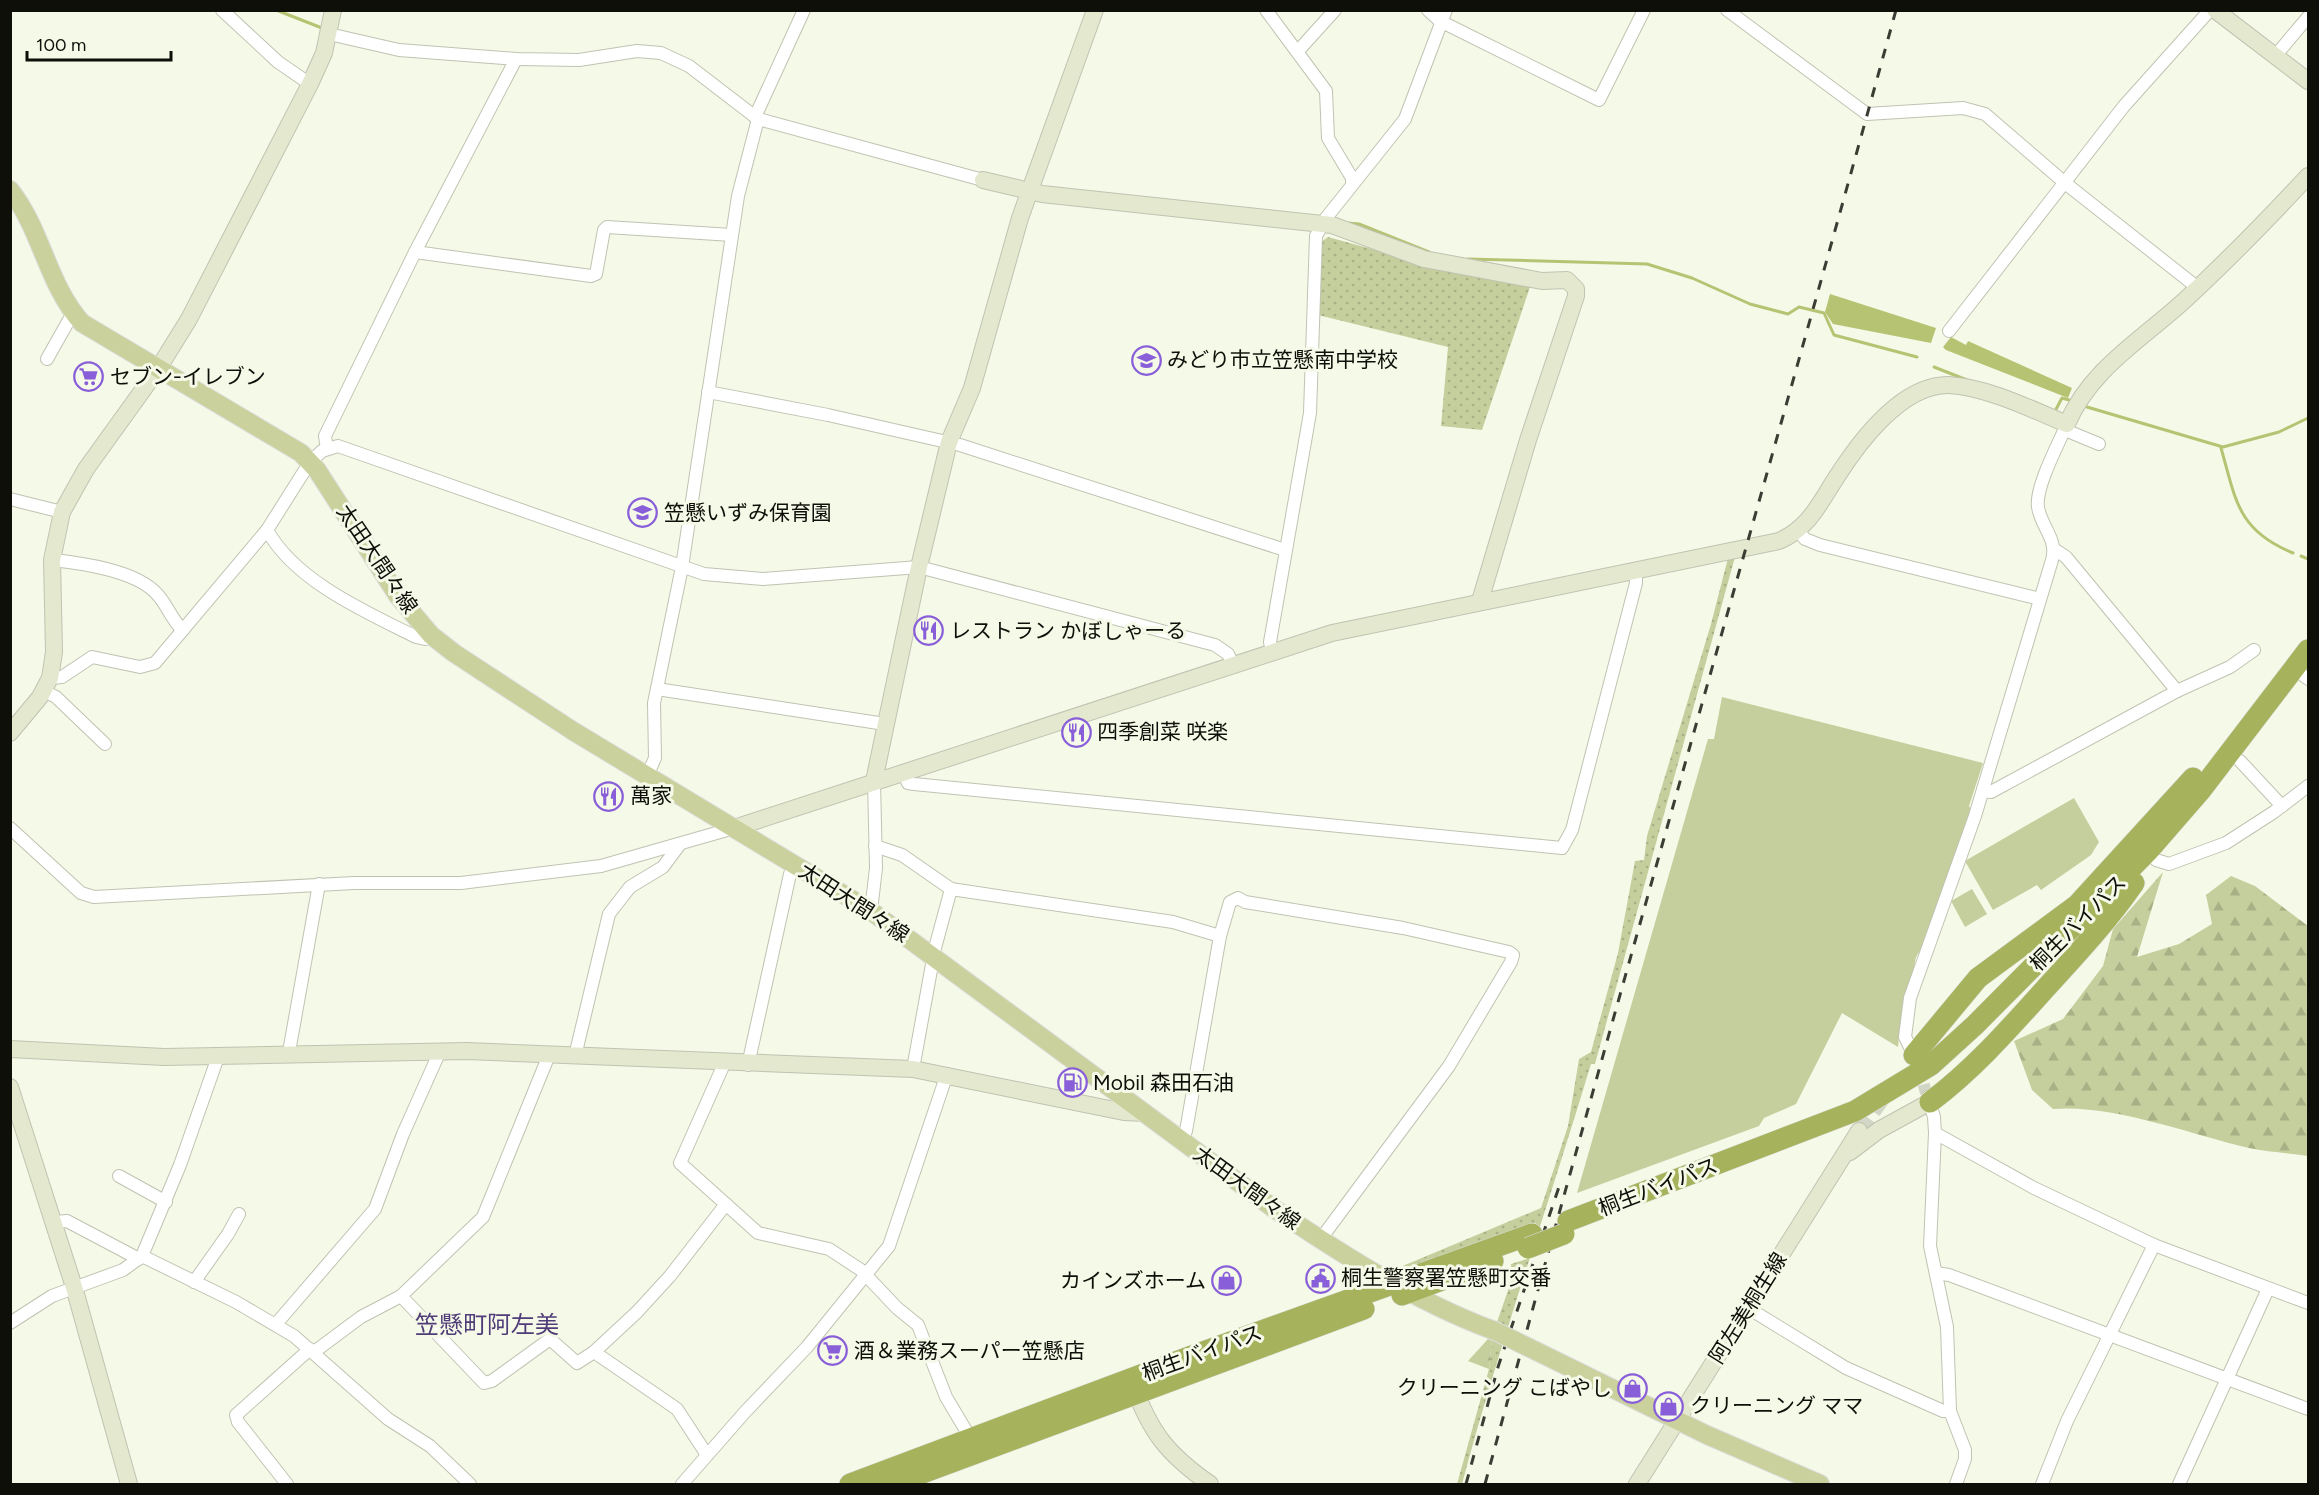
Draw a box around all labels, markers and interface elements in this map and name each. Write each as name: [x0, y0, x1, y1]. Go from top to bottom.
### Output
scale bar: [27, 24, 171, 62]
text: 100 m: [36, 34, 86, 56]
school or university icon: みどり市立笠懸南中学校: [1130, 344, 1162, 376]
place label: みどり市立笠懸南中学校: [1167, 347, 1398, 372]
supermarket icon: セブン-イレブン: [73, 361, 105, 393]
place label: セブン-イレブン: [110, 364, 266, 389]
school or university icon: 笠懸いずみ保育園: [627, 497, 659, 529]
street label: 太田大間々線: [332, 500, 423, 618]
place label: 笠懸いずみ保育園: [664, 500, 832, 525]
restaurant icon: レストラン かぼしゃーる: [913, 615, 945, 647]
place label: レストラン かぼしゃーる: [950, 618, 1186, 643]
restaurant icon: 四季創菜 咲楽: [1060, 716, 1092, 748]
place label: 四季創菜 咲楽: [1097, 719, 1228, 744]
restaurant icon: 萬家: [593, 780, 625, 812]
place label: 萬家: [630, 783, 672, 808]
street label: 太田大間々線: [795, 858, 914, 947]
street label: 桐生バイパス: [2024, 869, 2131, 976]
fuel station icon: Mobil 森田石油: [1056, 1067, 1088, 1099]
place label: Mobil 森田石油: [1093, 1070, 1234, 1095]
street label: 太田大間々線: [1189, 1140, 1306, 1235]
street label: 桐生バイパス: [1595, 1152, 1721, 1221]
street label: 阿左美桐生線: [1704, 1248, 1792, 1368]
public building icon: 桐生警察署笠懸町交番: [1304, 1262, 1336, 1294]
shop icon: カインズホーム: [1211, 1265, 1243, 1297]
place label: 桐生警察署笠懸町交番: [1341, 1265, 1551, 1290]
place label: カインズホーム: [1060, 1268, 1206, 1293]
district label: 笠懸町阿左美: [415, 1310, 559, 1339]
street label: 桐生バイパス: [1139, 1319, 1265, 1386]
supermarket icon: 酒＆業務スーパー笠懸店: [817, 1335, 849, 1367]
place label: 酒＆業務スーパー笠懸店: [854, 1338, 1085, 1363]
shop icon: クリーニング こばやし: [1617, 1372, 1649, 1404]
place label: クリーニング こばやし: [1397, 1375, 1612, 1400]
shop icon: クリーニング ママ: [1653, 1390, 1685, 1422]
place label: クリーニング ママ: [1690, 1393, 1863, 1418]

